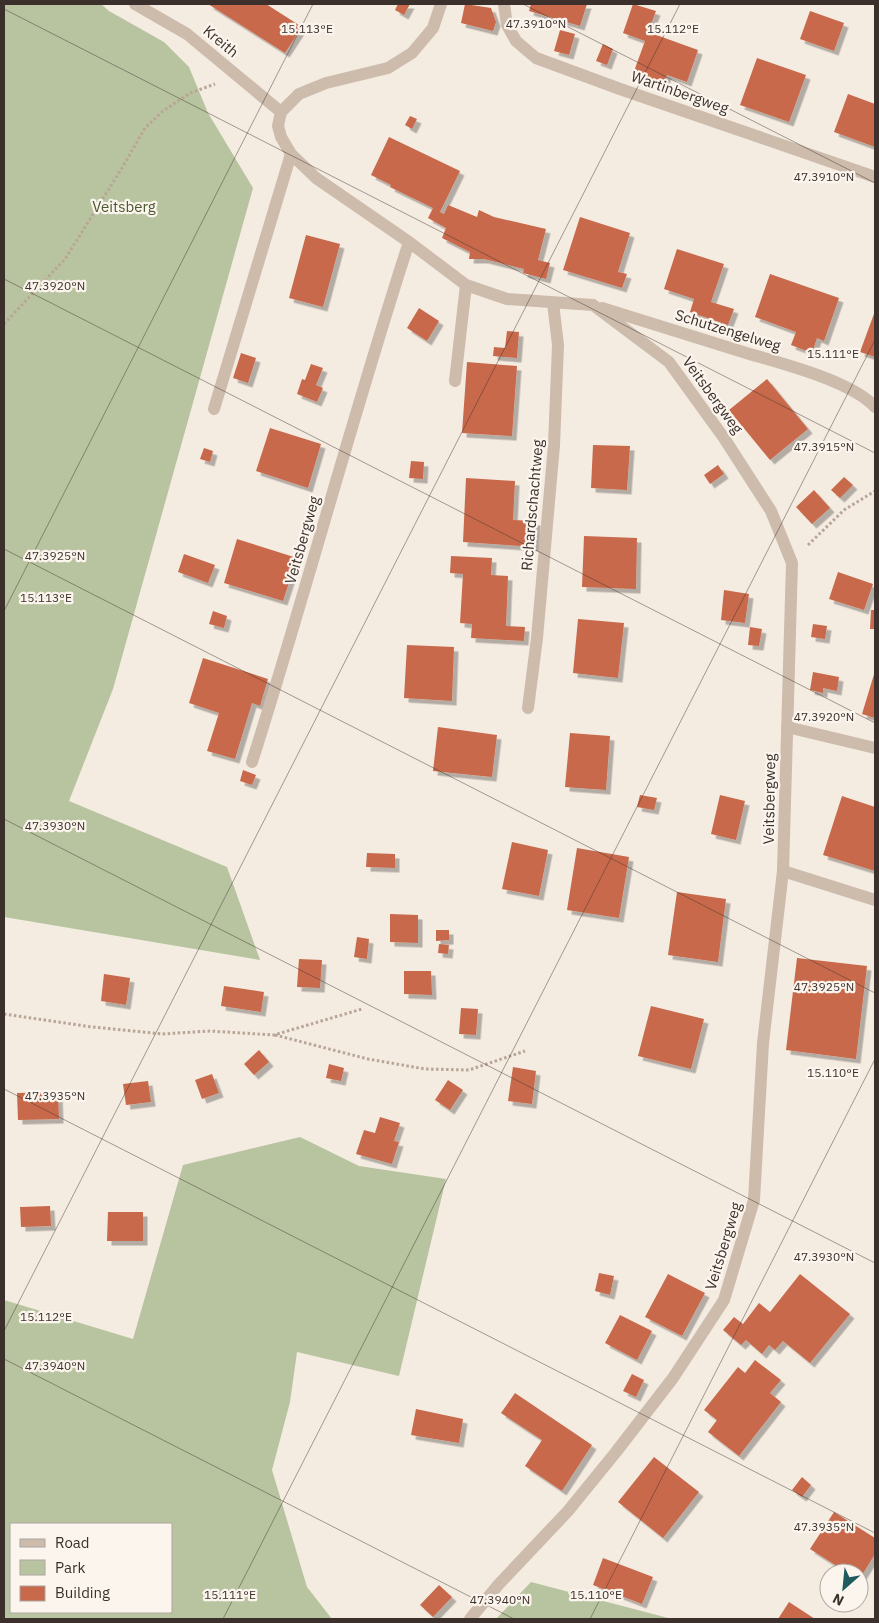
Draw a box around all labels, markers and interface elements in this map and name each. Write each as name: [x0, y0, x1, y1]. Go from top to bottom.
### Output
text: 47.3910°N: [506, 16, 566, 31]
street label: Kreith: [199, 21, 243, 61]
text: 15.113°E: [281, 21, 333, 36]
text: 15.112°E: [647, 21, 699, 36]
street label: Wartinbergweg: [629, 66, 731, 118]
text: 47.3910°N: [794, 169, 854, 184]
park label: Veitsberg: [92, 197, 156, 216]
text: 47.3920°N: [25, 278, 85, 293]
street label: Schutzengelweg: [673, 305, 783, 355]
text: 15.111°E: [807, 346, 859, 361]
street label: Veitsbergweg: [679, 353, 747, 437]
street label: Richardschachtweg: [517, 438, 547, 572]
text: 47.3915°N: [794, 439, 854, 454]
street label: Veitsbergweg: [280, 494, 324, 586]
text: 47.3925°N: [25, 548, 85, 563]
text: 15.113°E: [20, 590, 72, 605]
text: 47.3920°N: [794, 709, 854, 724]
street label: Veitsbergweg: [759, 753, 779, 845]
text: 47.3930°N: [25, 818, 85, 833]
text: 47.3925°N: [794, 979, 854, 994]
text: 15.110°E: [807, 1065, 859, 1080]
text: 47.3935°N: [25, 1088, 85, 1103]
street label: Veitsbergweg: [701, 1200, 745, 1292]
text: 47.3930°N: [794, 1249, 854, 1264]
text: 15.112°E: [20, 1309, 72, 1324]
text: 47.3940°N: [25, 1358, 85, 1373]
text: 47.3935°N: [794, 1519, 854, 1534]
legend: [10, 1523, 172, 1613]
text: Road: [55, 1533, 90, 1552]
text: Park: [55, 1558, 85, 1577]
north arrow: [819, 1563, 869, 1613]
text: Building: [55, 1583, 110, 1602]
text: 15.111°E: [204, 1587, 256, 1602]
text: 15.110°E: [570, 1587, 622, 1602]
text: N: [829, 1589, 847, 1610]
text: 47.3940°N: [470, 1592, 530, 1607]

